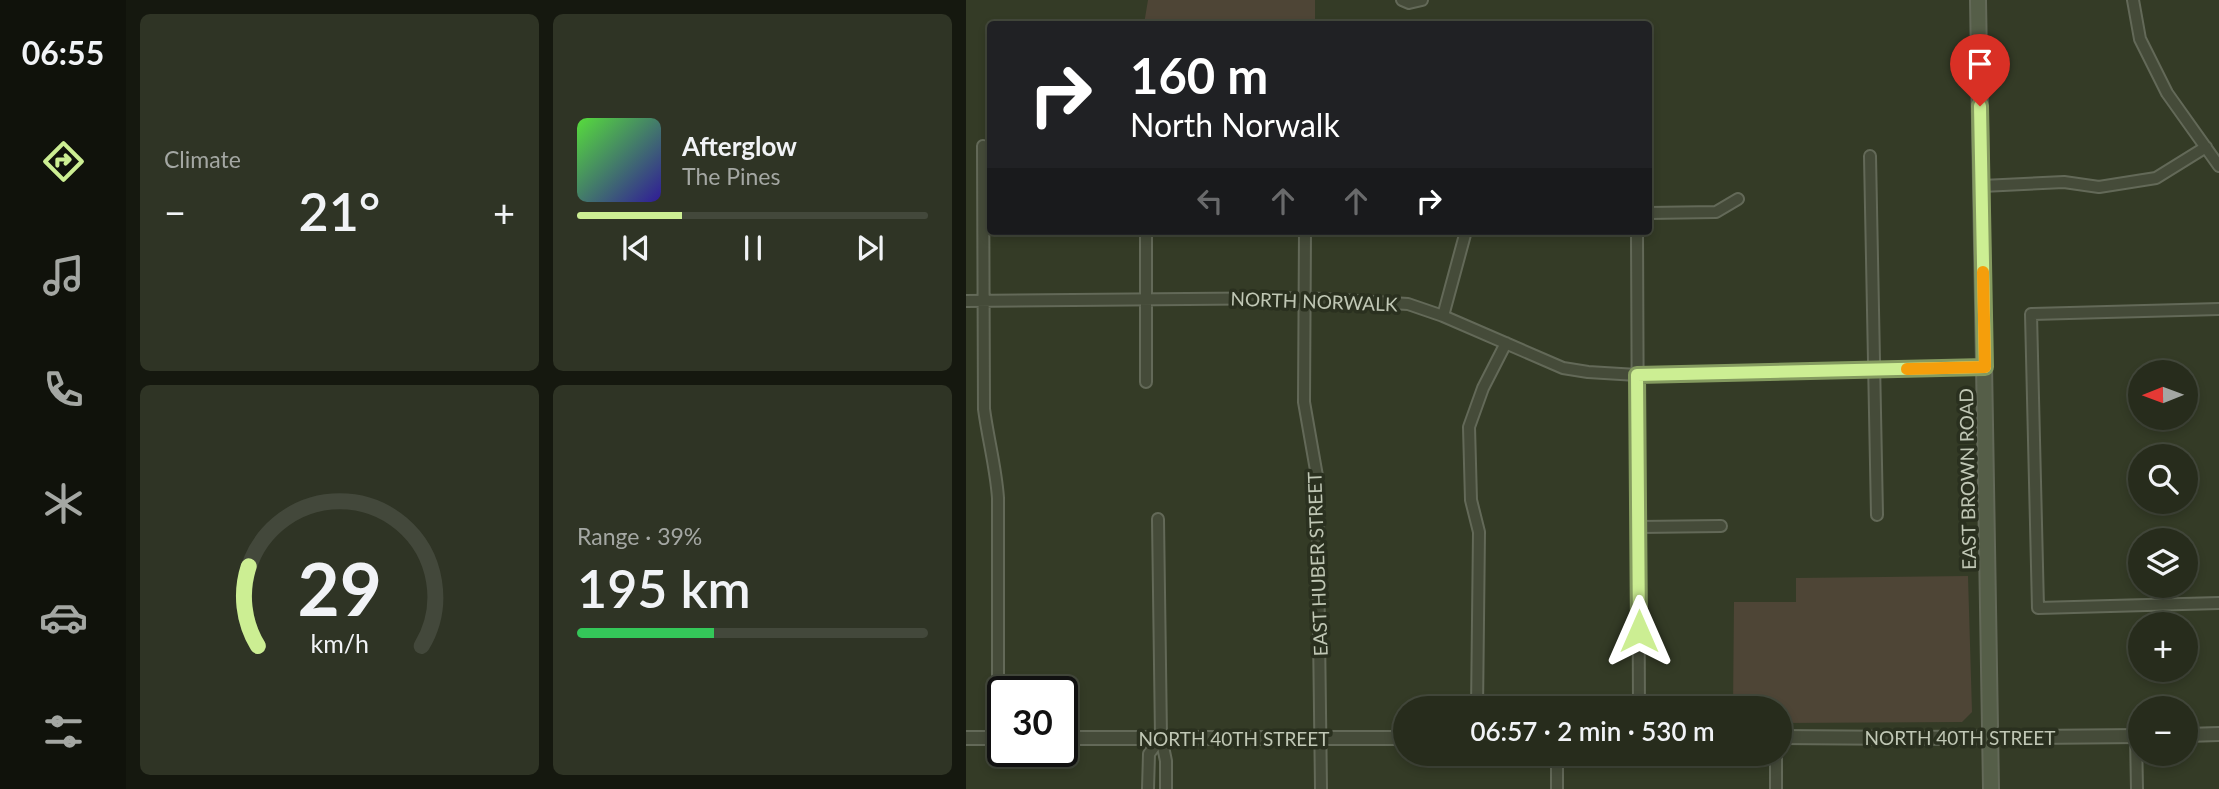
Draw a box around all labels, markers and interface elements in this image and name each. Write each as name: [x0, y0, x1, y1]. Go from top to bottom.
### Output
text: 06:55: [22, 33, 104, 72]
pin: [1950, 34, 2010, 106]
icon: arrive: [1961, 45, 1999, 83]
text: 160 m: [1130, 46, 1268, 104]
icon: right: [1015, 49, 1106, 140]
text: North Norwalk: [1130, 105, 1340, 144]
text: Afterglow: [682, 130, 797, 162]
icon: directions: [39, 137, 88, 186]
text: Climate: [164, 145, 241, 173]
text: The Pines: [682, 162, 780, 190]
text: 21°: [299, 180, 380, 242]
icon: left: [1191, 182, 1229, 220]
icon: ahead: [1264, 182, 1302, 220]
icon: ahead: [1337, 182, 1375, 220]
icon: right: [1410, 182, 1448, 220]
text: −: [164, 189, 186, 235]
text: +: [493, 189, 515, 235]
icon: previous: [617, 229, 655, 267]
icon: pause: [734, 229, 772, 267]
icon: next: [851, 229, 889, 267]
icon: music: [39, 251, 88, 300]
street label: NORTH NORWALK: [1230, 287, 1398, 315]
north arrow: [2128, 360, 2198, 430]
map controls: [2128, 360, 2198, 766]
icon: phone: [39, 365, 88, 414]
street label: EAST BROWN ROAD: [1954, 388, 1980, 570]
button: search: [2128, 444, 2198, 514]
street label: EAST HUBER STREET: [1302, 471, 1332, 657]
icon: climate: [39, 479, 88, 528]
text: Range · 39%: [577, 522, 702, 550]
button: layers: [2128, 528, 2198, 598]
text: 29: [297, 544, 382, 632]
text: 195 km: [577, 557, 751, 619]
icon: car: [39, 593, 88, 642]
position arrow: [1602, 594, 1676, 668]
button: +: [2128, 612, 2198, 682]
text: km/h: [310, 628, 369, 658]
speed limit sign: 30: [987, 676, 1078, 767]
button: −: [2128, 696, 2198, 766]
icon: filters: [39, 707, 88, 756]
text: 06:57 · 2 min · 530 m: [1470, 715, 1715, 747]
street label: NORTH 40TH STREET: [1865, 726, 2056, 749]
street label: NORTH 40TH STREET: [1139, 727, 1330, 750]

